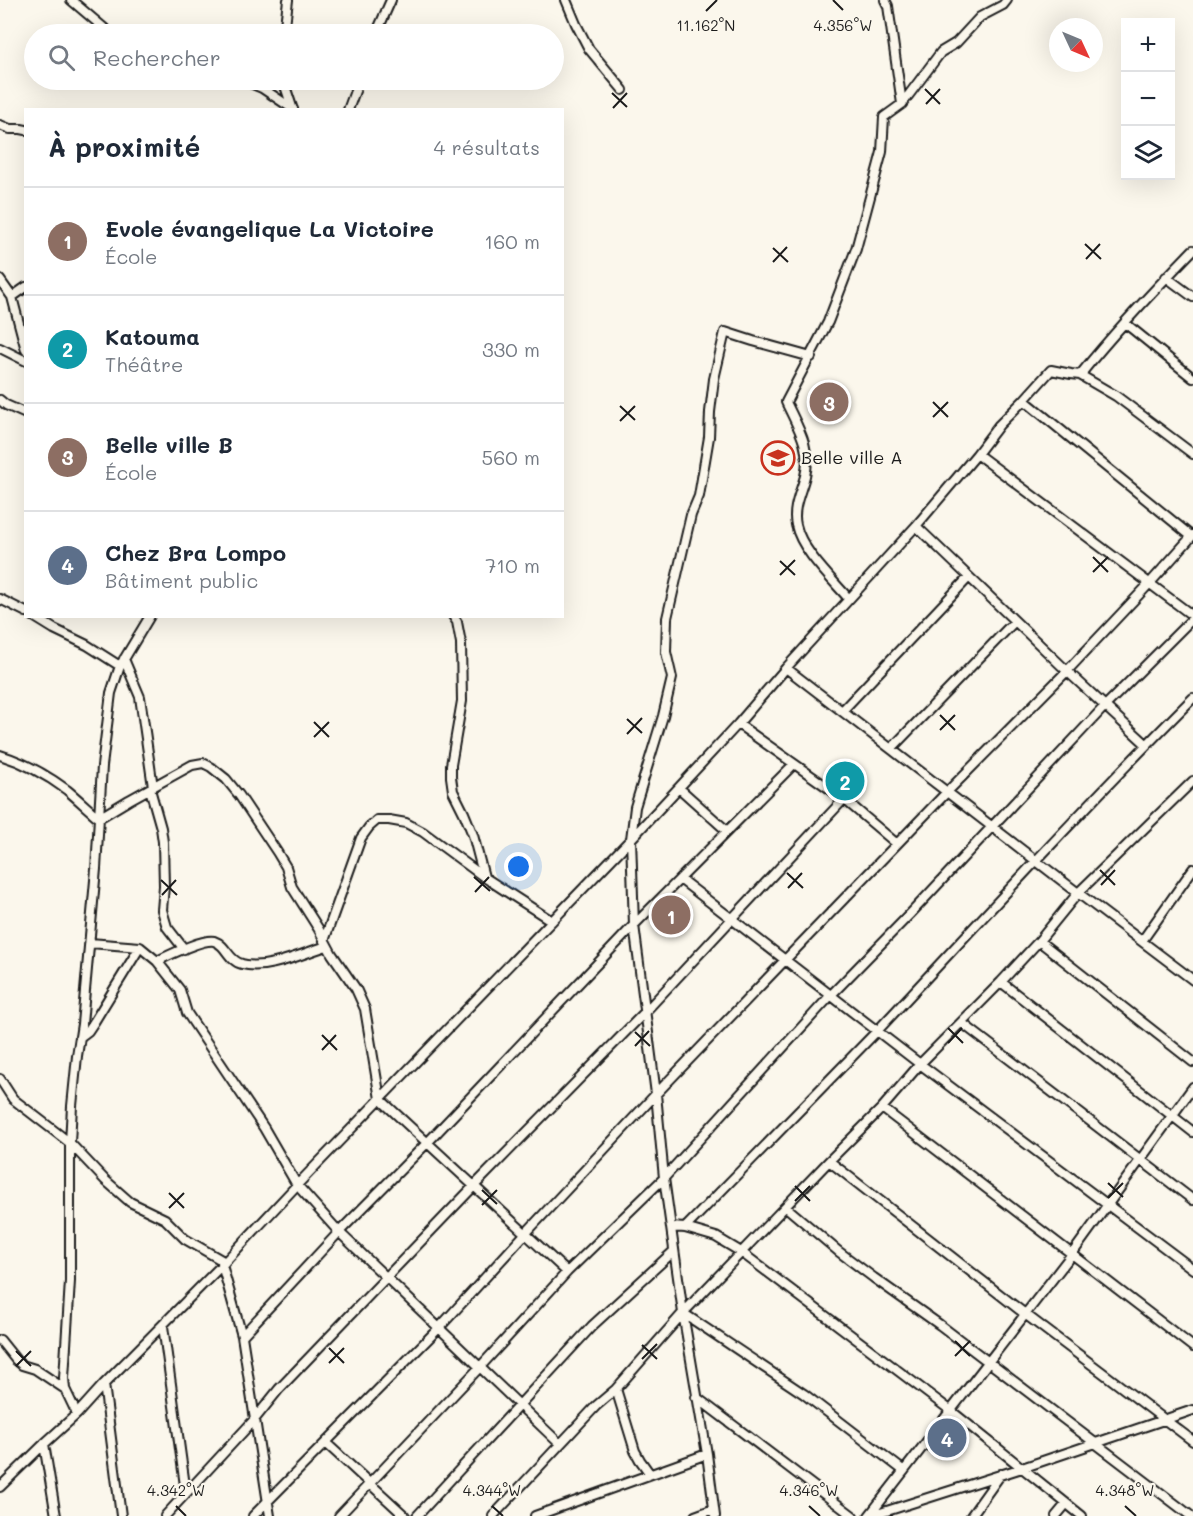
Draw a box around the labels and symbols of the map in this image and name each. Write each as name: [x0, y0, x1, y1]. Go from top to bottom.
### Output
text: 11.162°N: [677, 15, 735, 35]
text: 4.356°W: [814, 15, 872, 35]
north arrow: [1049, 18, 1103, 72]
pin: 3: [810, 380, 848, 424]
school or university icon: Belle ville A: [760, 440, 796, 476]
place label: Belle ville A: [801, 445, 903, 469]
pin: 2: [826, 758, 864, 804]
your location: [504, 852, 533, 881]
pin: 1: [652, 892, 690, 938]
pin: 4: [928, 1416, 966, 1460]
text: 4.342°W: [147, 1480, 205, 1500]
text: 4.344°W: [463, 1480, 521, 1500]
text: 4.346°W: [780, 1480, 838, 1500]
text: 4.348°W: [1096, 1480, 1154, 1500]

